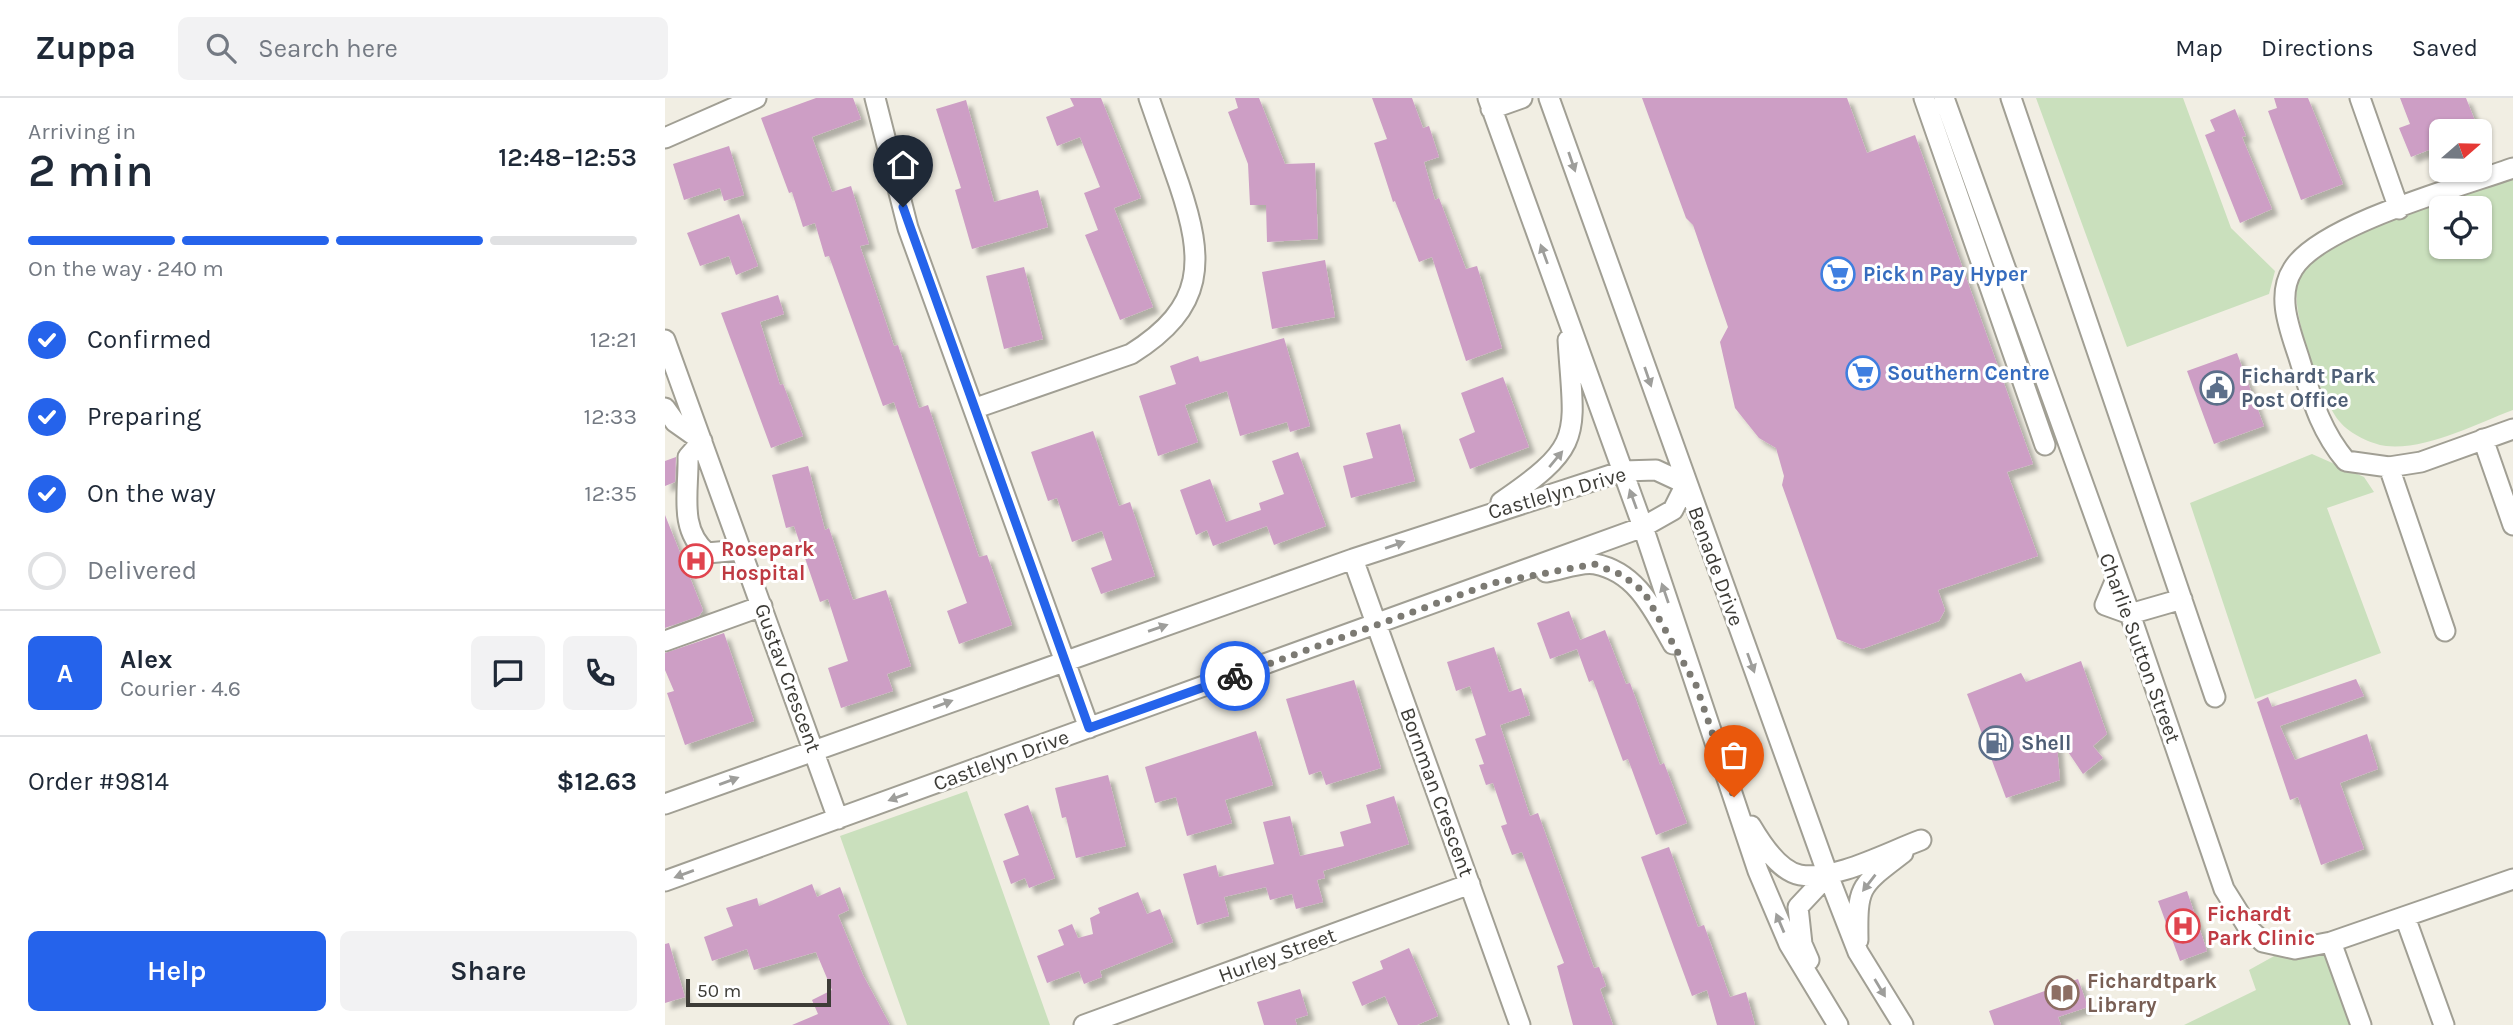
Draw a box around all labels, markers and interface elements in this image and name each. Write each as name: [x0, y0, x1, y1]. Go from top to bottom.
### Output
search box: [178, 17, 668, 80]
text: Zuppa: [35, 29, 136, 67]
icon: search: [202, 29, 240, 67]
text: Search here: [258, 33, 398, 64]
text: Map: [2175, 34, 2223, 62]
text: Directions: [2261, 34, 2374, 62]
text: Saved: [2412, 34, 2478, 62]
text: Arriving in: [28, 118, 136, 145]
north arrow: [2429, 119, 2492, 182]
map controls: [2429, 119, 2492, 259]
pin: [873, 135, 933, 207]
text: 12:48–12:53: [498, 142, 637, 173]
text: 2 min: [28, 144, 154, 198]
icon: home: [884, 146, 922, 184]
one-way arrow: [1567, 152, 1578, 173]
button: locate: [2429, 196, 2492, 259]
one-way arrow: [1538, 243, 1549, 264]
text: On the way · 240 m: [28, 255, 224, 282]
supermarket icon: Pick n Pay Hyper: [1819, 255, 1857, 293]
place label: Pick n Pay Hyper: [1863, 262, 2028, 286]
icon: check: [28, 321, 66, 359]
text: Confirmed: [87, 324, 212, 355]
text: 12:21: [590, 326, 637, 353]
supermarket icon: Southern Centre: [1844, 354, 1882, 392]
place label: Southern Centre: [1887, 361, 2050, 385]
place label: Fichardt Park Post Office: [2241, 364, 2376, 412]
one-way arrow: [1643, 366, 1654, 387]
public building icon: Fichardt Park Post Office: [2198, 369, 2236, 407]
icon: check: [28, 398, 66, 436]
text: Preparing: [87, 401, 201, 432]
text: 12:33: [584, 403, 637, 430]
one-way arrow: [1548, 450, 1564, 468]
street label: Castlelyn Drive: [1485, 462, 1629, 524]
icon: check: [28, 475, 66, 513]
text: On the way: [87, 478, 216, 509]
text: 12:35: [584, 480, 637, 507]
one-way arrow: [1627, 488, 1638, 509]
street label: Benade Drive: [1683, 503, 1749, 629]
place label: Rosepark Hospital: [721, 537, 815, 585]
one-way arrow: [1385, 539, 1406, 550]
hospital icon: Rosepark Hospital: [677, 542, 715, 580]
street label: Charlie Sutton Street: [2094, 550, 2186, 746]
text: Delivered: [87, 555, 197, 586]
one-way arrow: [1659, 582, 1670, 603]
street label: Gustav Crescent: [750, 600, 826, 756]
one-way arrow: [1147, 622, 1168, 633]
button: chat: [471, 636, 545, 710]
button: phone: [563, 636, 637, 710]
courier: [1200, 641, 1270, 711]
text: Alex: [120, 644, 172, 675]
one-way arrow: [1746, 653, 1757, 674]
icon: bike: [1216, 657, 1254, 695]
text: A: [57, 658, 73, 689]
text: Courier · 4.6: [120, 675, 241, 702]
one-way arrow: [933, 698, 954, 709]
street label: Bornman Crescent: [1395, 704, 1479, 880]
street label: Castlelyn Drive: [930, 724, 1072, 796]
fuel station icon: Shell: [1977, 724, 2015, 762]
pin: [1704, 725, 1764, 797]
place label: Shell: [2021, 731, 2071, 755]
icon: bag: [1715, 736, 1753, 774]
text: Order #9814: [28, 766, 169, 797]
text: $12.63: [557, 766, 637, 797]
one-way arrow: [719, 775, 740, 786]
one-way arrow: [888, 792, 909, 803]
one-way arrow: [674, 869, 695, 880]
one-way arrow: [1861, 874, 1876, 892]
place label: Fichardt Park Clinic: [2207, 902, 2315, 950]
hospital icon: Fichardt Park Clinic: [2164, 907, 2202, 945]
one-way arrow: [1774, 913, 1786, 933]
street label: Hurley Street: [1215, 923, 1339, 987]
button: Help: [28, 931, 326, 1011]
button: Share: [340, 931, 637, 1011]
place label: Fichardtpark Library: [2087, 969, 2218, 1017]
library icon: Fichardtpark Library: [2043, 974, 2081, 1012]
scale bar: [686, 976, 831, 1008]
one-way arrow: [1873, 978, 1885, 998]
text: 50 m: [697, 980, 741, 1002]

